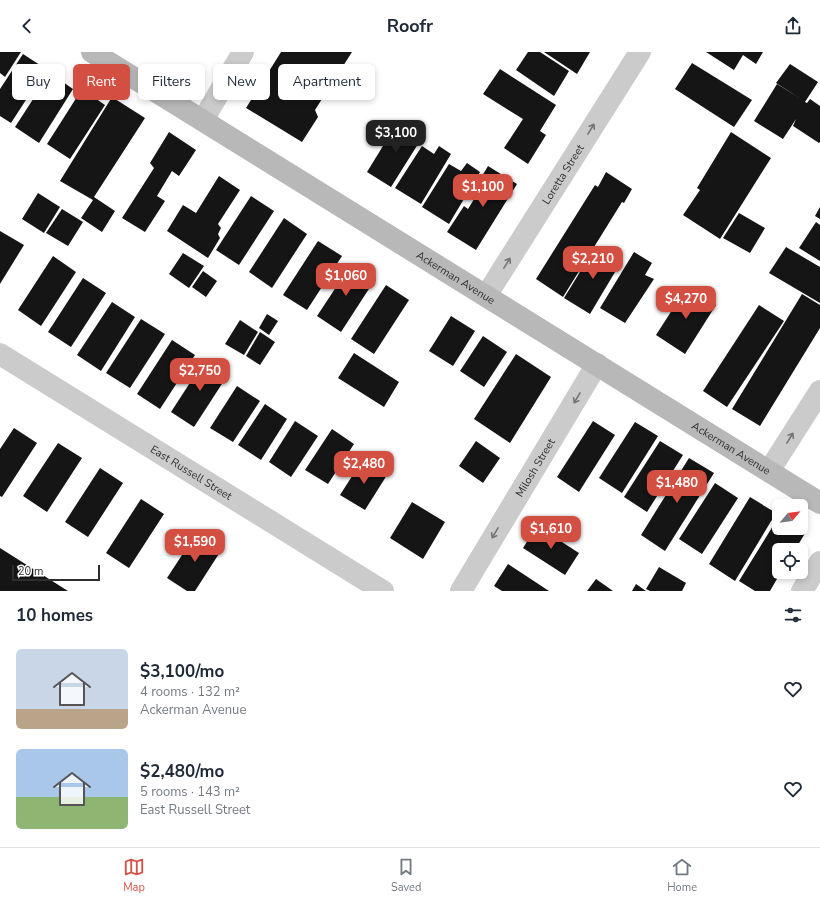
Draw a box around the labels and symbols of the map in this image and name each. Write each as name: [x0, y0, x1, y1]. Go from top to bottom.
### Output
pin: $3,100: [363, 120, 429, 154]
one-way arrow: [587, 124, 595, 135]
street label: Loretta Street: [538, 141, 587, 207]
pin: $1,100: [450, 174, 516, 208]
pin: $2,210: [560, 246, 626, 280]
street label: Ackerman Avenue: [414, 247, 498, 308]
one-way arrow: [503, 258, 511, 269]
pin: $1,060: [313, 263, 379, 297]
pin: $4,270: [653, 286, 719, 320]
pin: $2,750: [167, 358, 233, 392]
one-way arrow: [572, 392, 580, 404]
street label: Ackerman Avenue: [689, 418, 774, 478]
one-way arrow: [786, 433, 794, 444]
street label: Milosh Street: [512, 435, 558, 500]
street label: East Russell Street: [148, 441, 235, 503]
pin: $2,480: [331, 451, 397, 485]
pin: $1,480: [644, 470, 710, 504]
north arrow: [772, 499, 808, 535]
pin: $1,610: [518, 516, 584, 550]
one-way arrow: [491, 527, 499, 539]
pin: $1,590: [162, 529, 228, 563]
scale bar: [12, 563, 100, 582]

